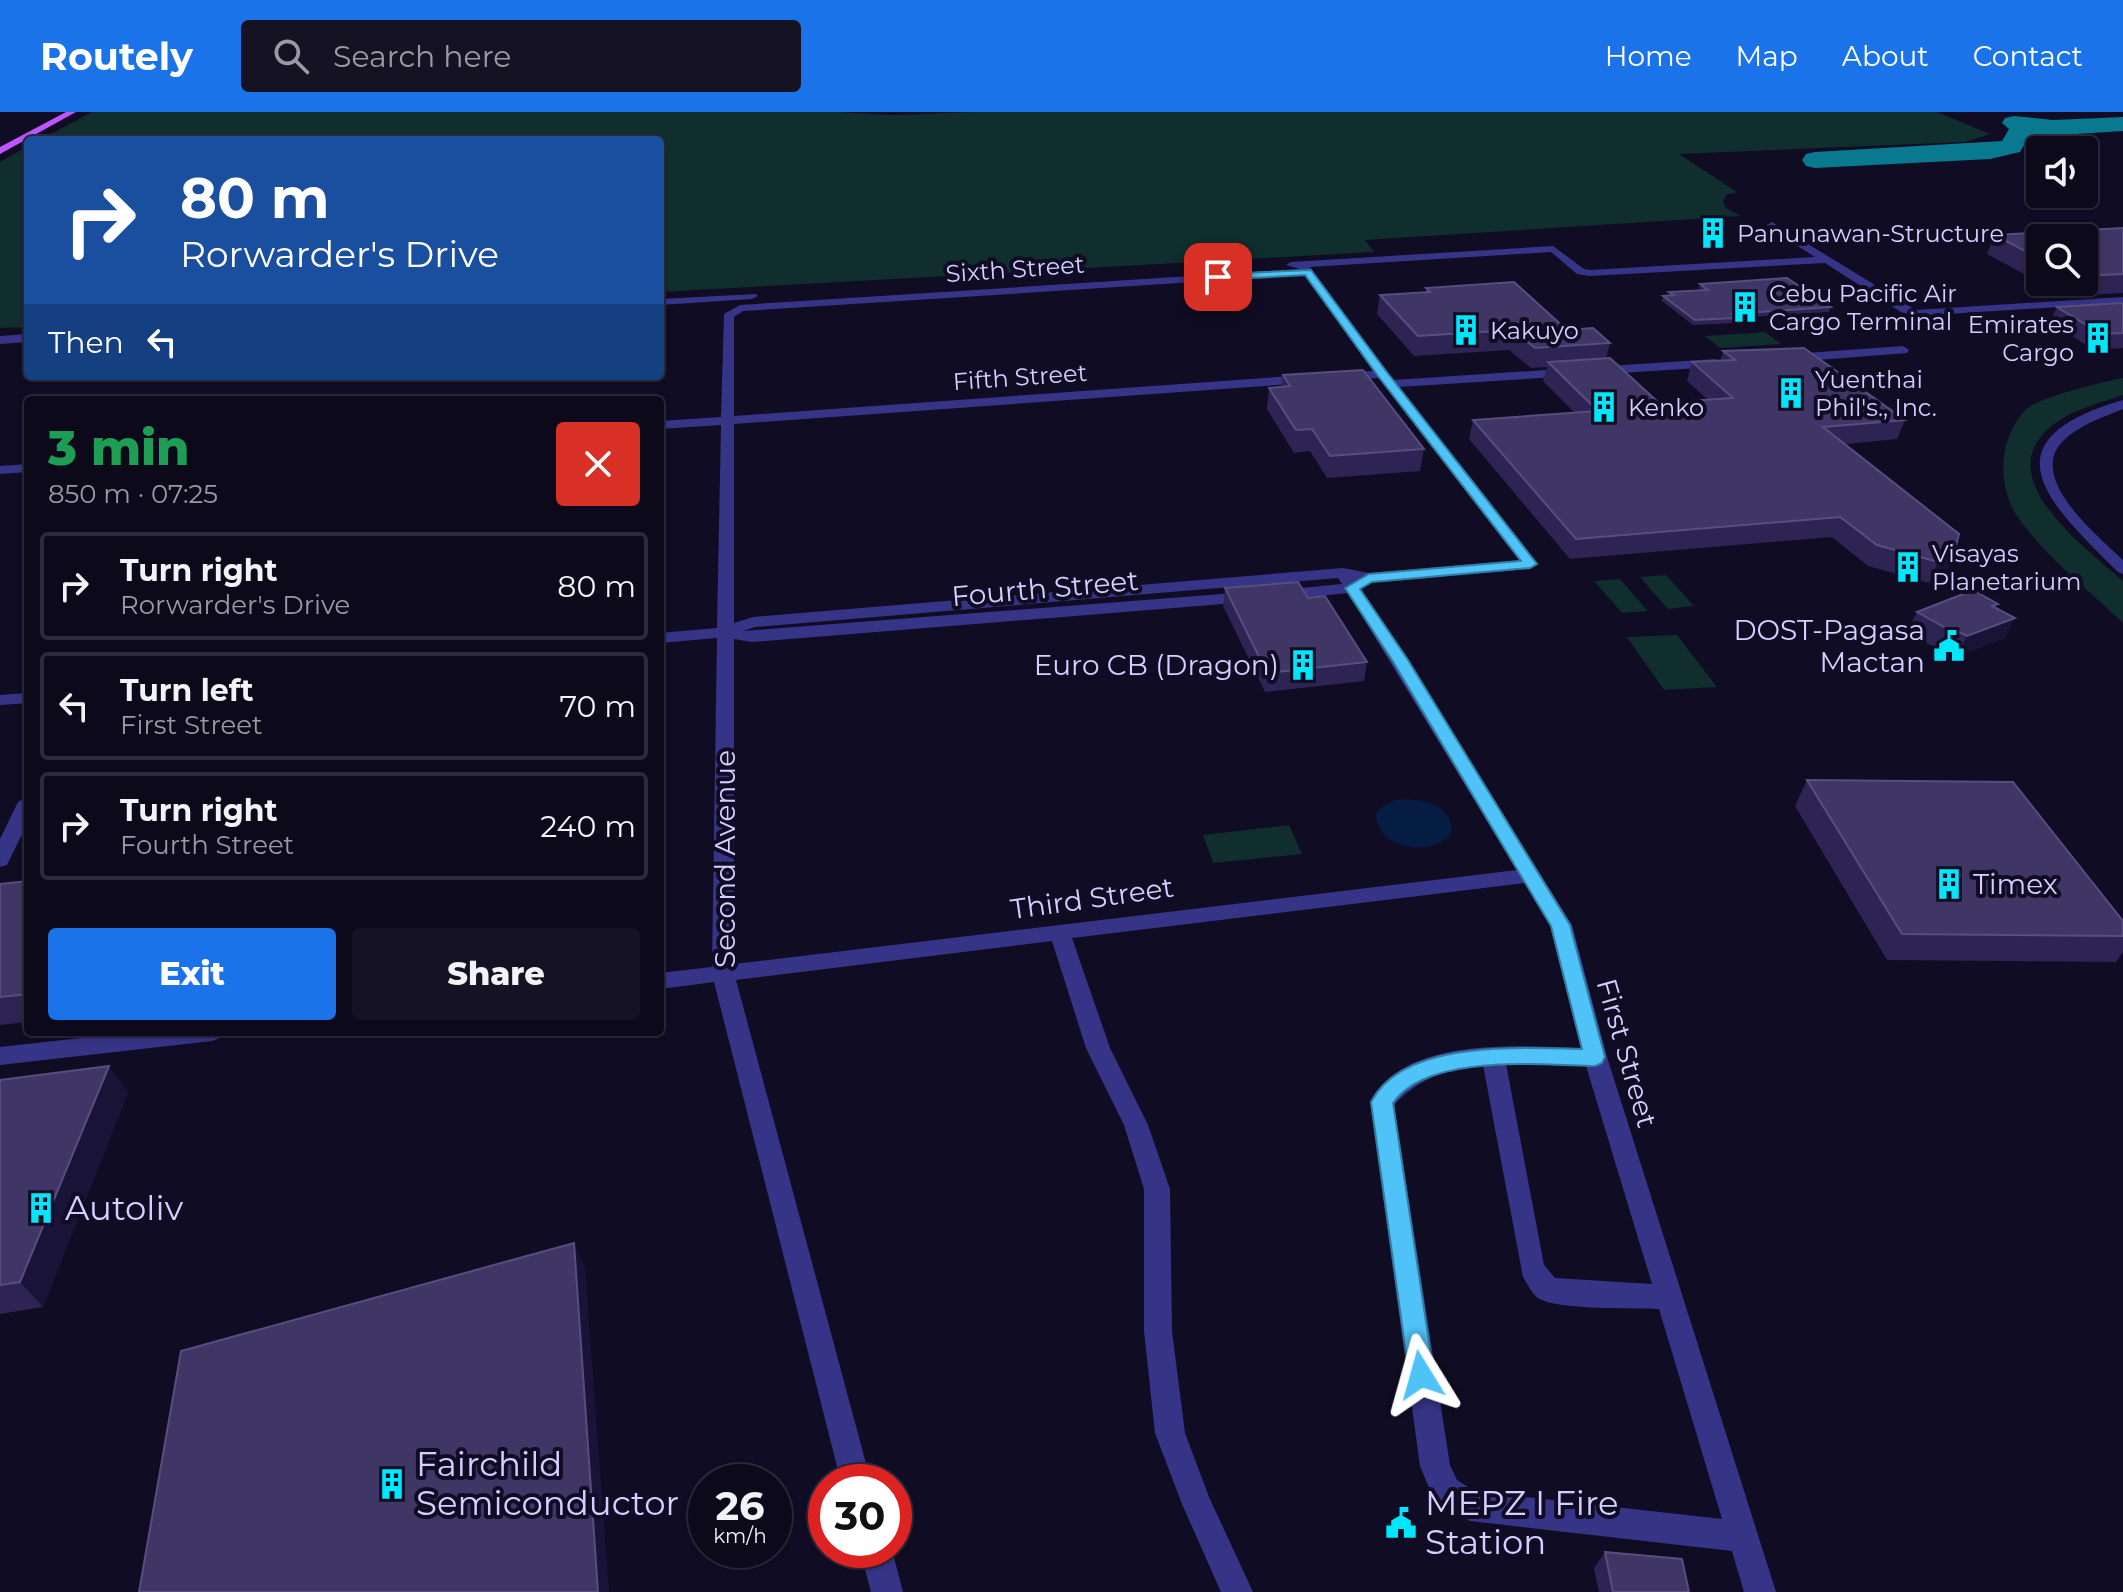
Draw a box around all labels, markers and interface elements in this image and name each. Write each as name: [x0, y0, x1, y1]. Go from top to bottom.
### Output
search box: [241, 20, 801, 92]
text: Routely: [40, 33, 193, 80]
icon: search: [269, 34, 313, 78]
text: Search here: [333, 38, 511, 75]
text: Home: [1605, 39, 1692, 73]
text: Map: [1736, 39, 1798, 73]
text: About: [1842, 39, 1929, 73]
text: Contact: [1973, 39, 2083, 73]
map controls: [2026, 136, 2098, 296]
button: sound: [2026, 136, 2098, 208]
text: 80 m: [180, 164, 330, 232]
icon: right: [48, 168, 152, 272]
building icon: Panunawan-Structure: [1696, 216, 1730, 250]
place label: Panunawan-Structure: [1737, 219, 2004, 248]
button: search: [2026, 224, 2098, 296]
text: Rorwarder's Drive: [180, 232, 499, 276]
pin: [1184, 243, 1252, 311]
street label: Sixth Street: [945, 250, 1086, 288]
icon: arrive: [1196, 255, 1240, 299]
place label: Cebu Pacific Air Cargo Terminal: [1769, 279, 1957, 336]
building icon: Cebu Pacific Air Cargo Terminal: [1728, 290, 1762, 324]
place label: Emirates Cargo: [1968, 310, 2074, 367]
building icon: Kakuyo: [1449, 313, 1483, 347]
place label: Kakuyo: [1490, 316, 1579, 345]
icon: left: [140, 320, 184, 364]
building icon: Emirates Cargo: [2081, 321, 2115, 355]
text: Then: [48, 324, 124, 361]
street label: Fifth Street: [952, 358, 1088, 396]
place label: Yuenthai Phil's., Inc.: [1815, 365, 1937, 422]
building icon: Yuenthai Phil's., Inc.: [1774, 376, 1808, 410]
building icon: Kenko: [1587, 390, 1621, 424]
place label: Kenko: [1628, 393, 1704, 422]
text: 3 min: [48, 419, 190, 477]
button: close: [556, 422, 640, 506]
text: 850 m · 07:25: [48, 478, 218, 510]
place label: Visayas Planetarium: [1932, 539, 2081, 596]
building icon: Visayas Planetarium: [1891, 550, 1925, 584]
text: Turn right: [120, 552, 277, 589]
street label: Fourth Street: [950, 563, 1140, 613]
icon: right: [52, 564, 96, 608]
text: 80 m: [557, 568, 636, 605]
text: Rorwarder's Drive: [120, 589, 350, 621]
place label: DOST-Pagasa Mactan: [1733, 613, 1925, 679]
public building icon: DOST-Pagasa Mactan: [1932, 629, 1966, 663]
place label: Euro CB (Dragon): [1034, 648, 1279, 682]
building icon: Euro CB (Dragon): [1286, 648, 1320, 682]
text: Turn left: [120, 672, 253, 709]
icon: left: [52, 684, 96, 728]
text: 70 m: [559, 688, 636, 725]
text: First Street: [120, 709, 262, 741]
street label: Second Avenue: [708, 750, 742, 968]
text: Turn right: [120, 792, 277, 829]
icon: right: [52, 804, 96, 848]
text: 240 m: [540, 808, 636, 845]
text: Fourth Street: [120, 829, 294, 861]
building icon: Timex: [1932, 867, 1966, 901]
place label: Timex: [1973, 867, 2058, 901]
street label: Third Street: [1008, 870, 1176, 926]
button: Exit: [48, 928, 336, 1020]
button: Share: [352, 928, 640, 1020]
street label: First Street: [1590, 975, 1664, 1131]
place label: Autoliv: [65, 1187, 184, 1229]
building icon: Autoliv: [24, 1191, 58, 1225]
position arrow: [1379, 1333, 1463, 1417]
place label: Fairchild Semiconductor: [416, 1443, 679, 1524]
speed limit sign: 30: [808, 1464, 912, 1568]
building icon: Fairchild Semiconductor: [375, 1467, 409, 1501]
text: 26: [715, 1481, 765, 1530]
place label: MEPZ I Fire Station: [1425, 1482, 1619, 1563]
public building icon: MEPZ I Fire Station: [1384, 1506, 1418, 1540]
text: km/h: [713, 1524, 767, 1548]

